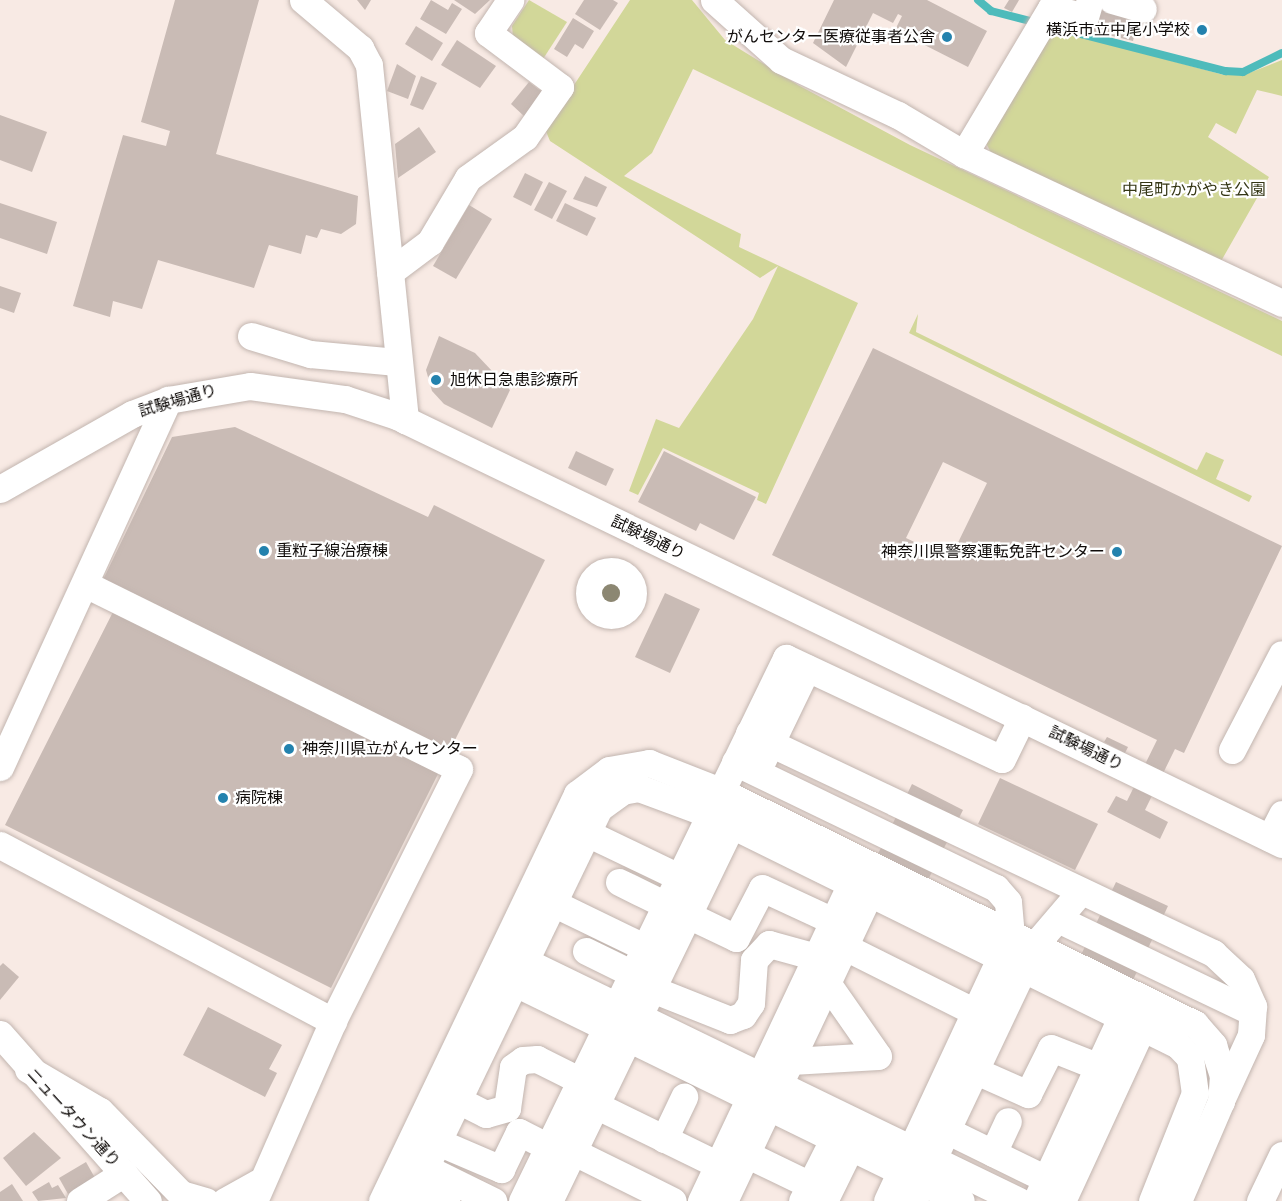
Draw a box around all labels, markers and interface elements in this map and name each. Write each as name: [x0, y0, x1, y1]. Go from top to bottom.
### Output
place label: 横浜市立中尾小学校: [1046, 20, 1190, 40]
marker: 横浜市立中尾小学校: [1195, 23, 1209, 37]
place label: がんセンター医療従事者公舎: [727, 27, 935, 47]
marker: がんセンター医療従事者公舎: [940, 30, 954, 44]
park label: 中尾町かがやき公園: [1122, 180, 1266, 200]
place label: 旭休日急患診療所: [450, 370, 578, 390]
marker: 旭休日急患診療所: [427, 371, 445, 389]
street label: 試験場通り: [137, 381, 219, 421]
street label: 試験場通り: [608, 512, 688, 564]
place label: 重粒子線治療棟: [276, 541, 388, 561]
place label: 神奈川県警察運転免許センター: [881, 542, 1105, 562]
marker: 重粒子線治療棟: [257, 544, 271, 558]
marker: 神奈川県警察運転免許センター: [1110, 545, 1124, 559]
street label: 試験場通り: [1046, 723, 1126, 775]
place label: 神奈川県立がんセンター: [302, 739, 478, 759]
marker: 神奈川県立がんセンター: [280, 740, 298, 758]
place label: 病院棟: [235, 788, 283, 808]
marker: 病院棟: [216, 791, 230, 805]
street label: ニュータウン通り: [22, 1065, 124, 1171]

